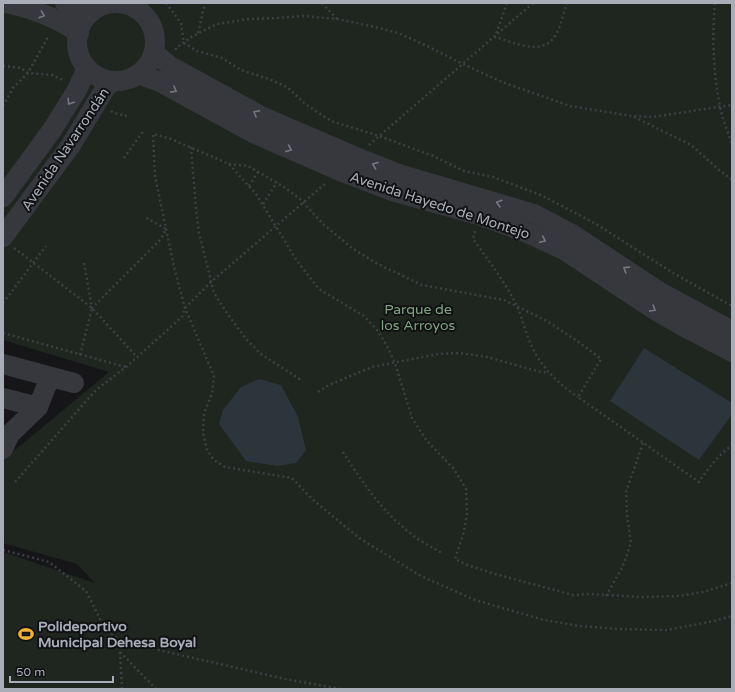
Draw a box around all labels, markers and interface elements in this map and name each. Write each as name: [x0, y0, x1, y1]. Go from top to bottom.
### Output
one-way arrow: [38, 10, 45, 18]
street label: Avenida Navarrondán: [18, 85, 113, 214]
one-way arrow: [170, 85, 177, 92]
one-way arrow: [67, 98, 74, 105]
one-way arrow: [253, 110, 260, 118]
one-way arrow: [285, 144, 293, 152]
one-way arrow: [372, 161, 379, 169]
street label: Avenida Hayedo de Montejo: [348, 168, 532, 243]
one-way arrow: [496, 199, 503, 208]
one-way arrow: [539, 235, 547, 243]
one-way arrow: [623, 267, 630, 274]
park label: Parque de los Arroyos: [381, 301, 455, 334]
one-way arrow: [649, 304, 656, 311]
place label: Polideportivo Municipal Dehesa Boyal: [38, 618, 196, 651]
sports icon: Polideportivo Municipal Dehesa Boyal: [17, 625, 35, 643]
scale bar: [10, 658, 113, 684]
text: 50 m: [16, 665, 45, 679]

